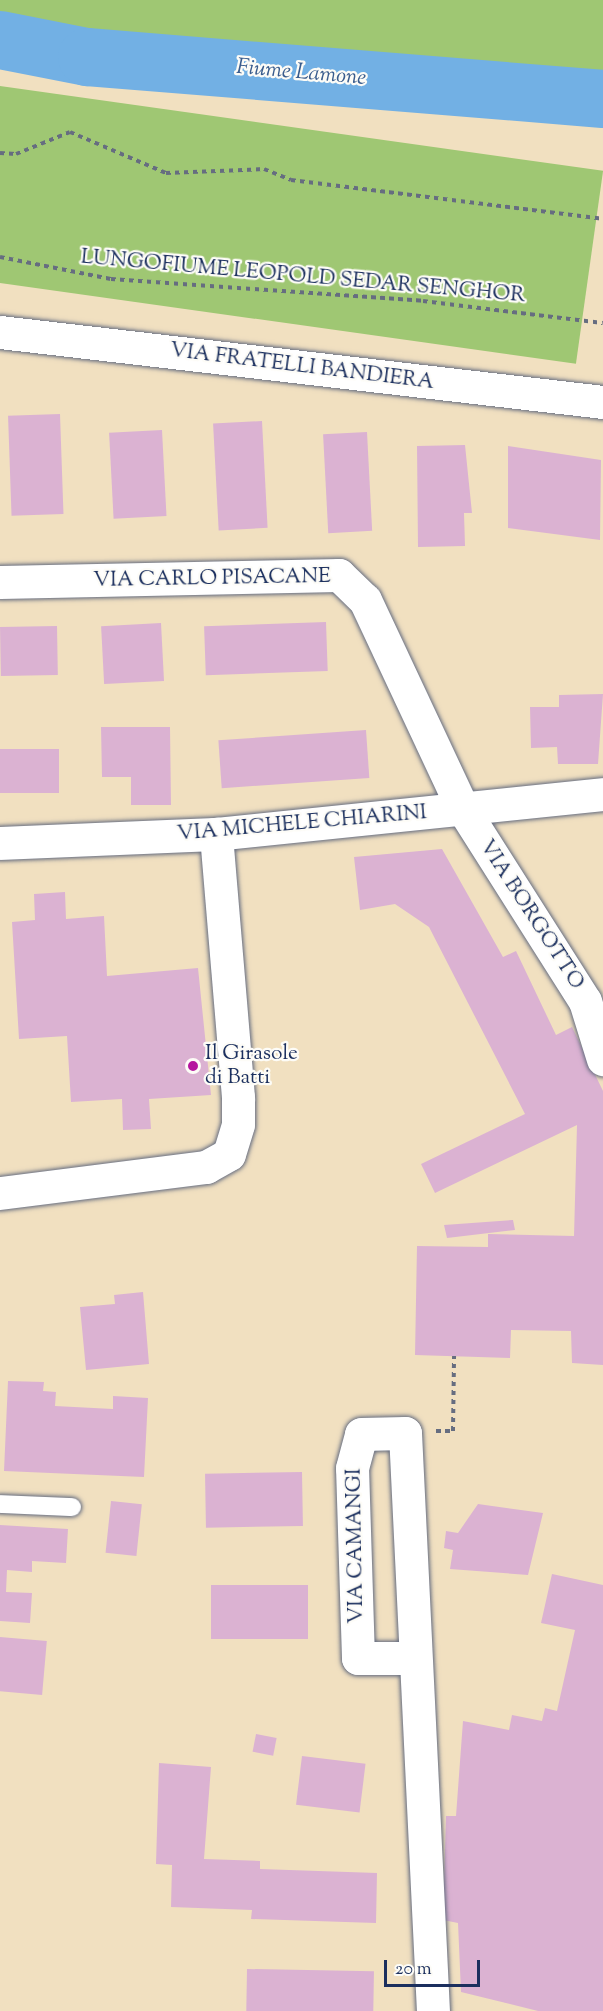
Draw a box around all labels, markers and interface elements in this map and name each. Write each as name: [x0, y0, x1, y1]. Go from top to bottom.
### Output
water label: Fiume Lamone: [235, 55, 367, 93]
street label: LUNGOFIUME LEOPOLD SEDAR SENGHOR: [80, 245, 526, 309]
street label: VIA FRATELLI BANDIERA: [168, 338, 436, 396]
street label: VIA CARLO PISACANE: [93, 564, 331, 594]
street label: VIA MICHELE CHIARINI: [176, 801, 428, 847]
street label: VIA BORGOTTO: [473, 835, 589, 995]
place label: Il Girasole di Batti: [205, 1041, 298, 1091]
marker: Il Girasole di Batti: [186, 1059, 200, 1073]
street label: VIA CAMANGI: [342, 1468, 370, 1624]
scale bar: [387, 1948, 483, 1986]
text: 20 m: [395, 1957, 432, 1983]

